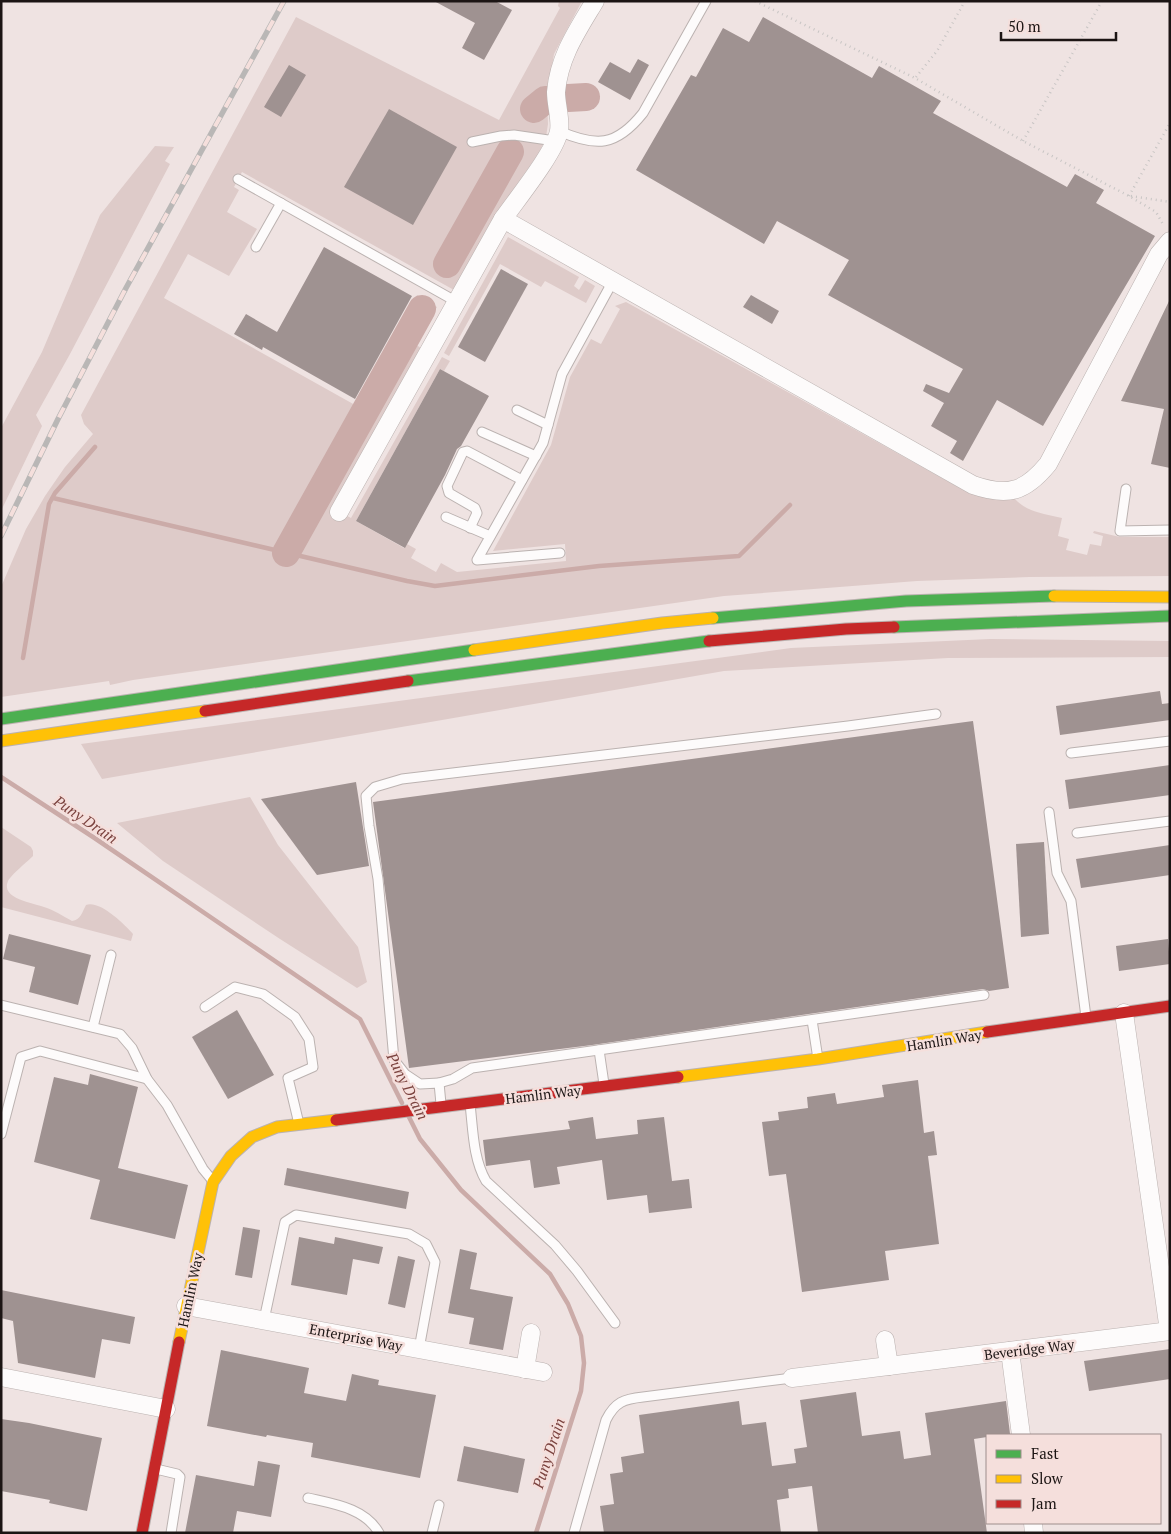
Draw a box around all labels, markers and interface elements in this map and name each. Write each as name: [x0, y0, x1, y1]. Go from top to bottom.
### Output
scale bar: [1001, 10, 1116, 42]
text: 50 m: [1008, 16, 1041, 36]
water label: Puny Drain: [49, 790, 122, 848]
street label: Hamlin Way: [905, 1025, 984, 1055]
water label: Puny Drain: [382, 1048, 433, 1123]
street label: Hamlin Way: [504, 1080, 583, 1108]
street label: Hamlin Way: [173, 1250, 207, 1329]
street label: Enterprise Way: [308, 1319, 405, 1356]
street label: Beveridge Way: [983, 1334, 1076, 1364]
water label: Puny Drain: [527, 1415, 569, 1492]
legend: [986, 1434, 1161, 1524]
text: Fast: [1031, 1443, 1059, 1463]
text: Slow: [1031, 1468, 1064, 1488]
text: Jam: [1031, 1493, 1057, 1513]

